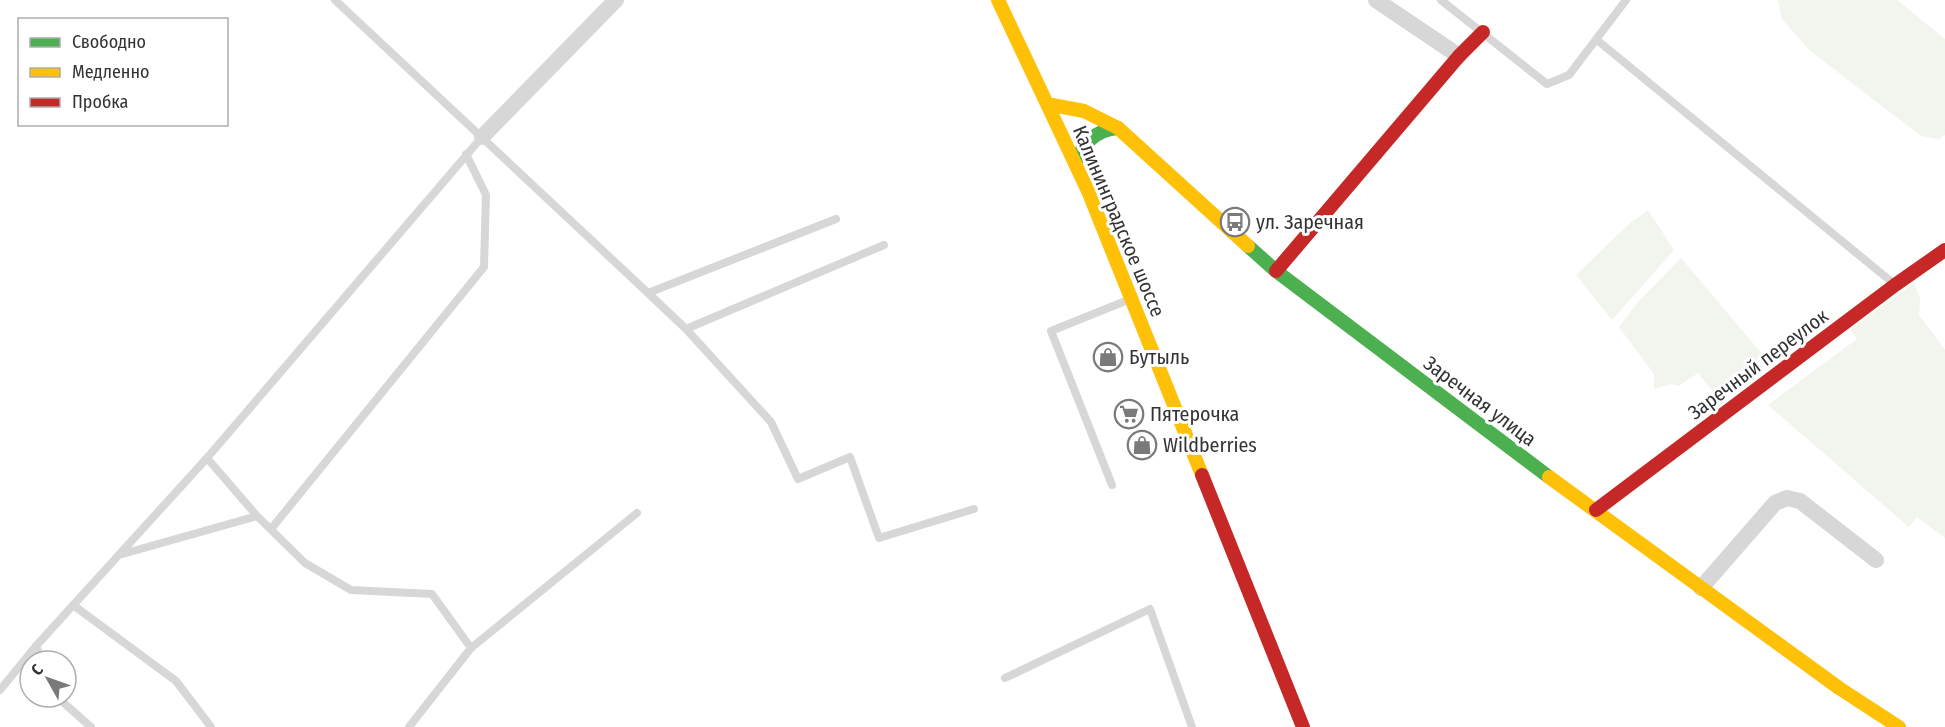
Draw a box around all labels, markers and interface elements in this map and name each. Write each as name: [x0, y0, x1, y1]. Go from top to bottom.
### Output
legend: [18, 18, 228, 126]
text: Свободно: [72, 31, 146, 53]
text: Медленно: [72, 61, 150, 83]
text: Пробка: [72, 91, 128, 113]
street label: Калининградское шоссе: [1068, 122, 1170, 320]
bus stop icon: ул. Заречная: [1219, 206, 1251, 238]
place label: ул. Заречная: [1256, 210, 1364, 234]
street label: Заречный переулок: [1683, 303, 1833, 424]
shop icon: Бутыль: [1092, 341, 1124, 373]
place label: Бутыль: [1129, 345, 1189, 369]
street label: Заречная улица: [1419, 351, 1541, 451]
supermarket icon: Пятерочка: [1113, 398, 1145, 430]
place label: Пятерочка: [1150, 402, 1239, 426]
shop icon: Wildberries: [1126, 429, 1158, 461]
place label: Wildberries: [1163, 433, 1257, 457]
north arrow: [18, 649, 78, 709]
text: С: [27, 660, 47, 679]

